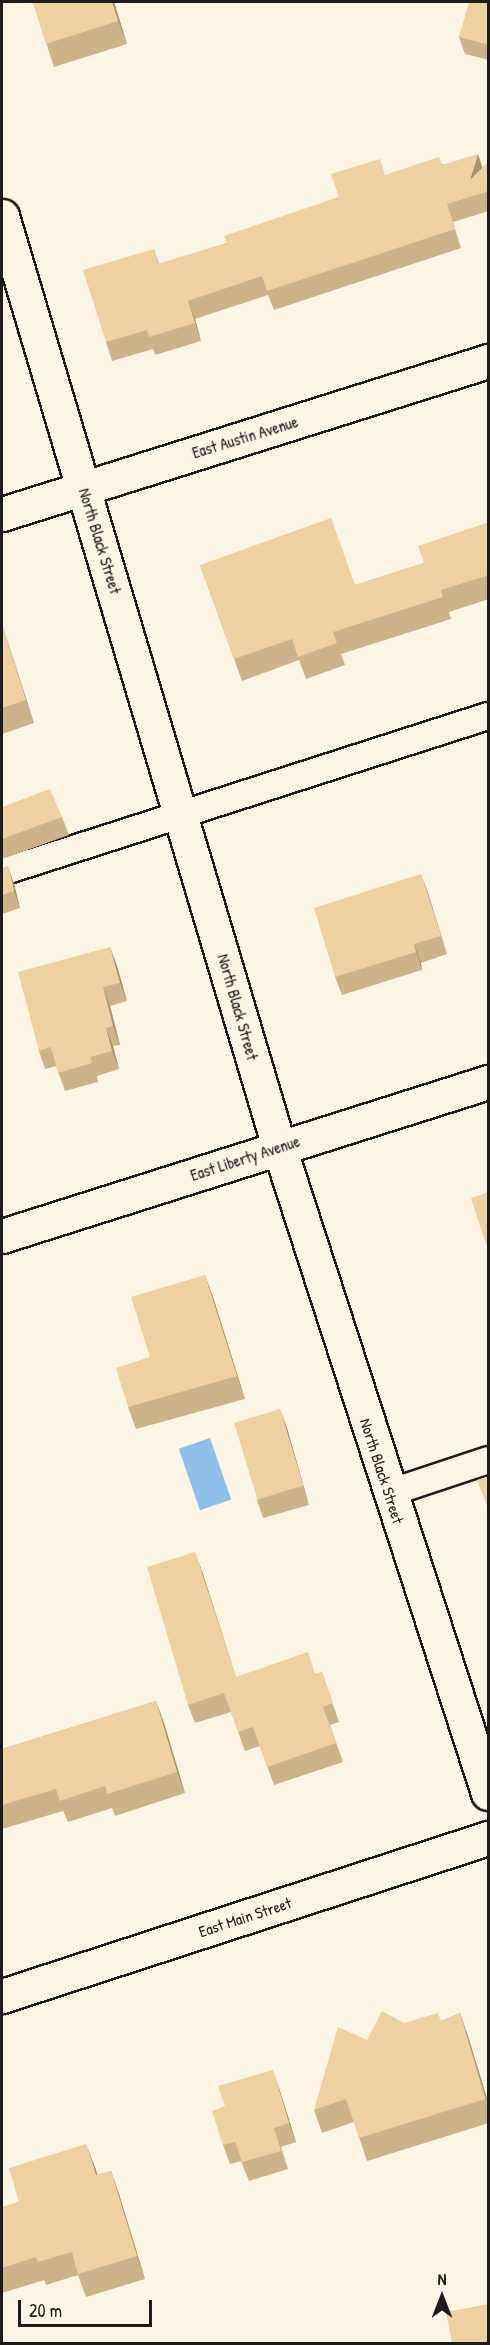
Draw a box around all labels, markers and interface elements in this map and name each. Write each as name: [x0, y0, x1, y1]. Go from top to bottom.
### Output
street label: East Austin Avenue: [190, 412, 300, 462]
street label: North Black Street: [75, 486, 125, 596]
street label: North Black Street: [214, 952, 262, 1062]
street label: East Liberty Avenue: [188, 1131, 302, 1185]
street label: North Black Street: [356, 1416, 408, 1526]
street label: East Main Street: [196, 1893, 294, 1941]
north arrow: [412, 2267, 472, 2327]
text: N: [438, 2268, 446, 2290]
scale bar: [21, 2288, 154, 2326]
text: 20 m: [29, 2298, 62, 2323]

